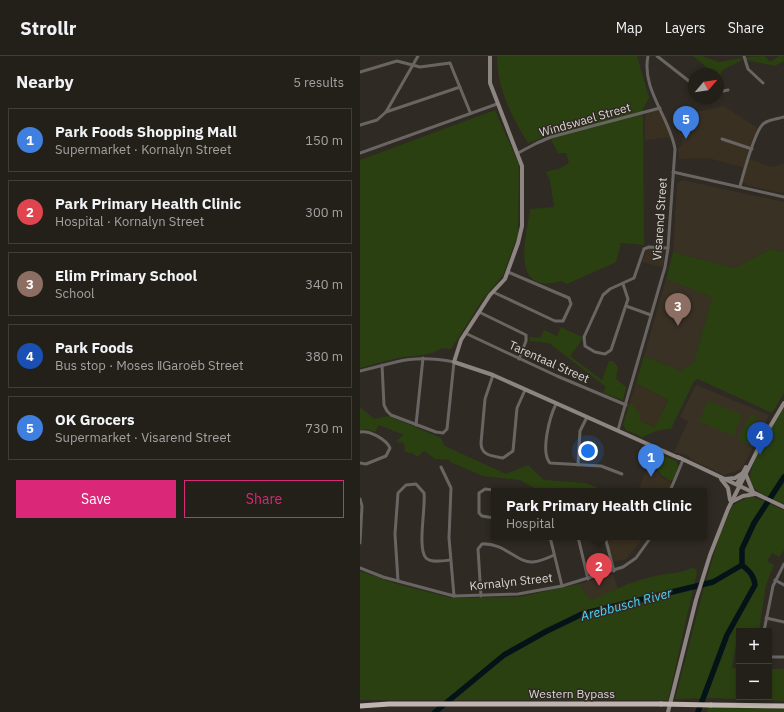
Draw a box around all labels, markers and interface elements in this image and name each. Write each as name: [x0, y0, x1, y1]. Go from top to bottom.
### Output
text: Strollr: [20, 16, 76, 40]
text: Map: [616, 19, 643, 37]
text: Layers: [665, 19, 706, 37]
text: Share: [728, 19, 764, 37]
north arrow: [688, 68, 724, 104]
text: Nearby: [16, 71, 74, 93]
text: 5 results: [293, 74, 344, 91]
street label: Windswael Street: [537, 99, 632, 140]
pin: 5: [673, 106, 699, 139]
text: Park Foods Shopping Mall: [55, 122, 237, 141]
text: 1: [26, 132, 34, 149]
text: 150 m: [305, 132, 343, 149]
text: Supermarket · Kornalyn Street: [55, 141, 231, 158]
street label: Visarend Street: [649, 177, 670, 261]
text: Park Primary Health Clinic: [55, 194, 241, 213]
text: 2: [26, 204, 34, 221]
text: 300 m: [305, 204, 343, 221]
text: Hospital · Kornalyn Street: [55, 213, 204, 230]
text: Elim Primary School: [55, 266, 197, 285]
text: 3: [26, 276, 34, 293]
text: 340 m: [305, 276, 343, 293]
text: School: [55, 285, 95, 302]
pin: 3: [665, 293, 691, 326]
street label: Tarentaal Street: [507, 337, 592, 386]
text: Park Foods: [55, 338, 133, 357]
text: 4: [26, 348, 34, 365]
text: 380 m: [305, 348, 343, 365]
text: Bus stop · Moses ǁGaroëb Street: [55, 357, 244, 374]
text: OK Grocers: [55, 410, 135, 429]
text: 5: [26, 420, 34, 437]
text: 730 m: [305, 420, 343, 437]
pin: 4: [747, 422, 773, 455]
text: Supermarket · Visarend Street: [55, 429, 231, 446]
your location: [578, 441, 598, 461]
pin: 1: [638, 444, 664, 477]
button: Save: [16, 480, 176, 518]
button: Share: [184, 480, 344, 518]
popup: [491, 488, 707, 540]
text: Park Primary Health Clinic: [506, 496, 692, 515]
text: Hospital: [506, 515, 555, 532]
pin: 2: [586, 553, 612, 586]
street label: Kornalyn Street: [469, 570, 553, 593]
water label: Arebbusch River: [578, 584, 675, 625]
map controls: [736, 628, 772, 700]
button: +: [736, 628, 772, 664]
button: −: [736, 664, 772, 700]
street label: Western Bypass: [529, 686, 615, 701]

